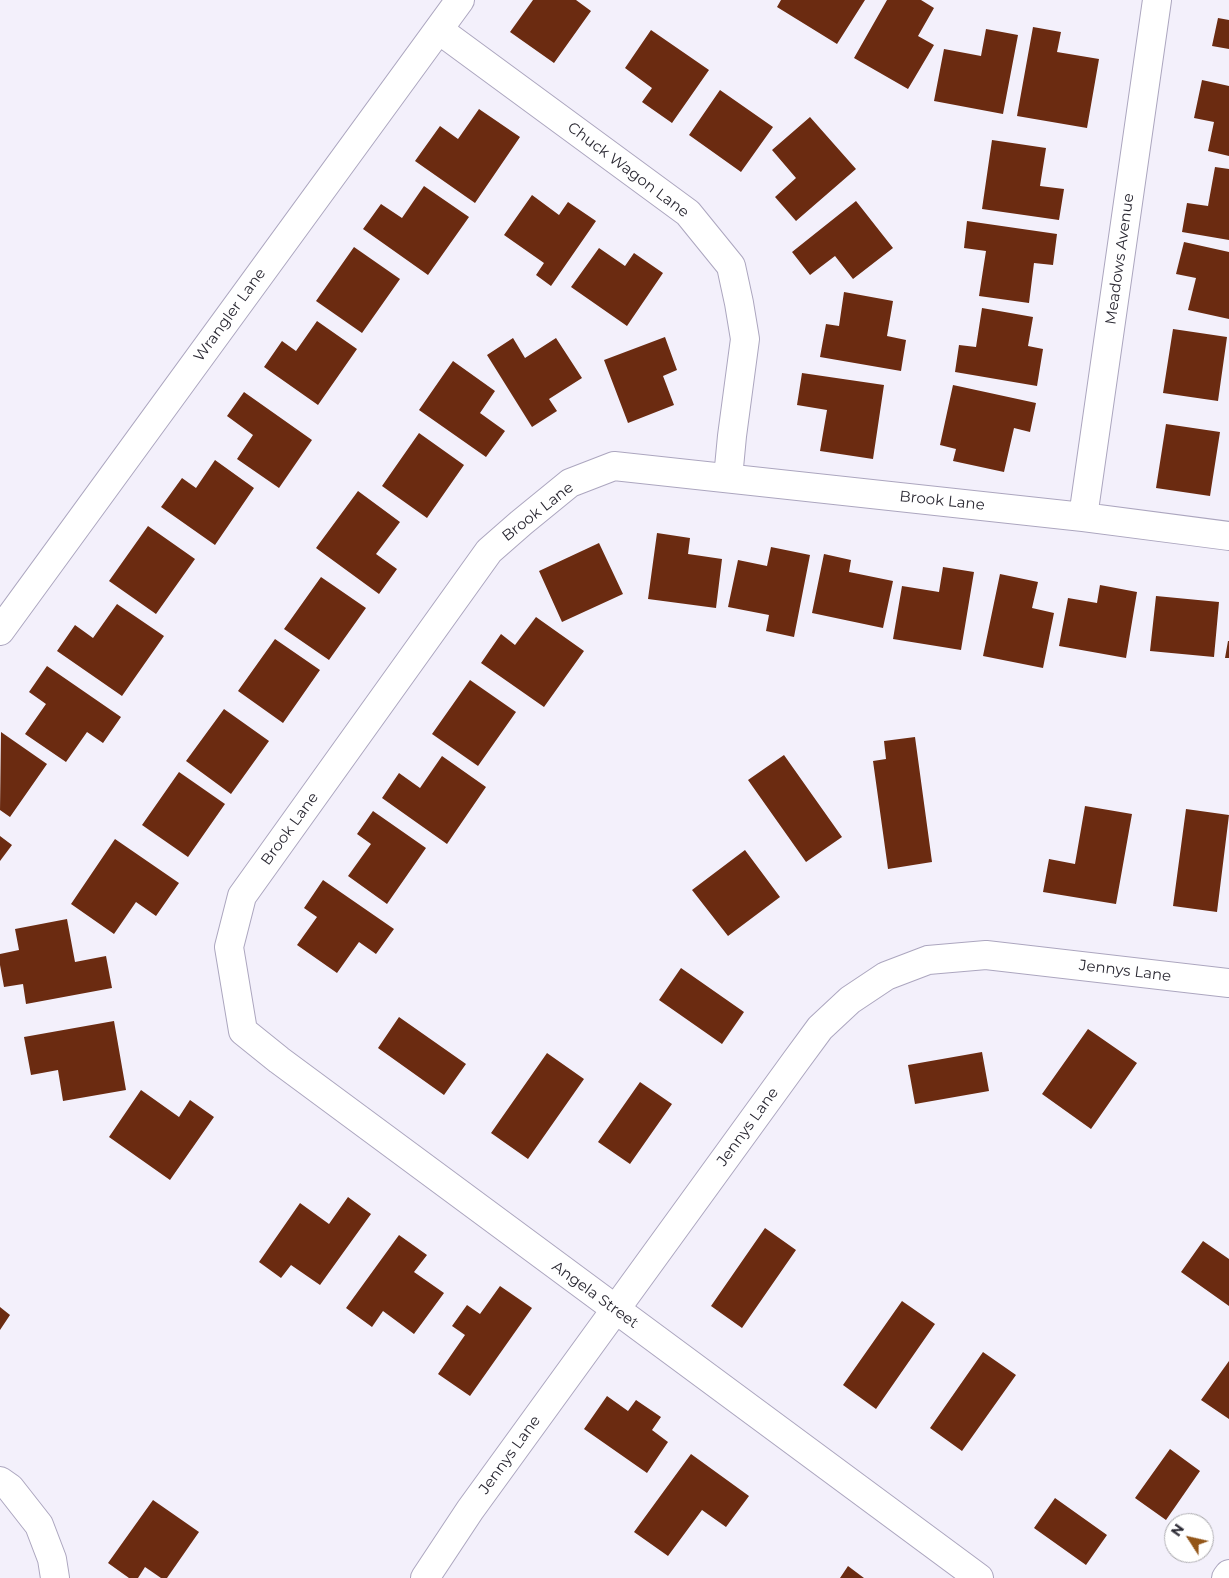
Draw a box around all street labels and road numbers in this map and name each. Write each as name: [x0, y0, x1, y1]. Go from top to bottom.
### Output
street label: Chuck Wagon Lane: [564, 118, 692, 222]
street label: Meadows Avenue: [1102, 192, 1138, 326]
street label: Wrangler Lane: [190, 265, 270, 365]
street label: Brook Lane: [499, 479, 577, 545]
street label: Brook Lane: [898, 488, 986, 514]
street label: Brook Lane: [258, 789, 322, 869]
street label: Jennys Lane: [1078, 956, 1172, 986]
street label: Jennys Lane: [713, 1084, 783, 1170]
street label: Angela Street: [548, 1258, 642, 1332]
street label: Jennys Lane: [475, 1412, 545, 1498]

